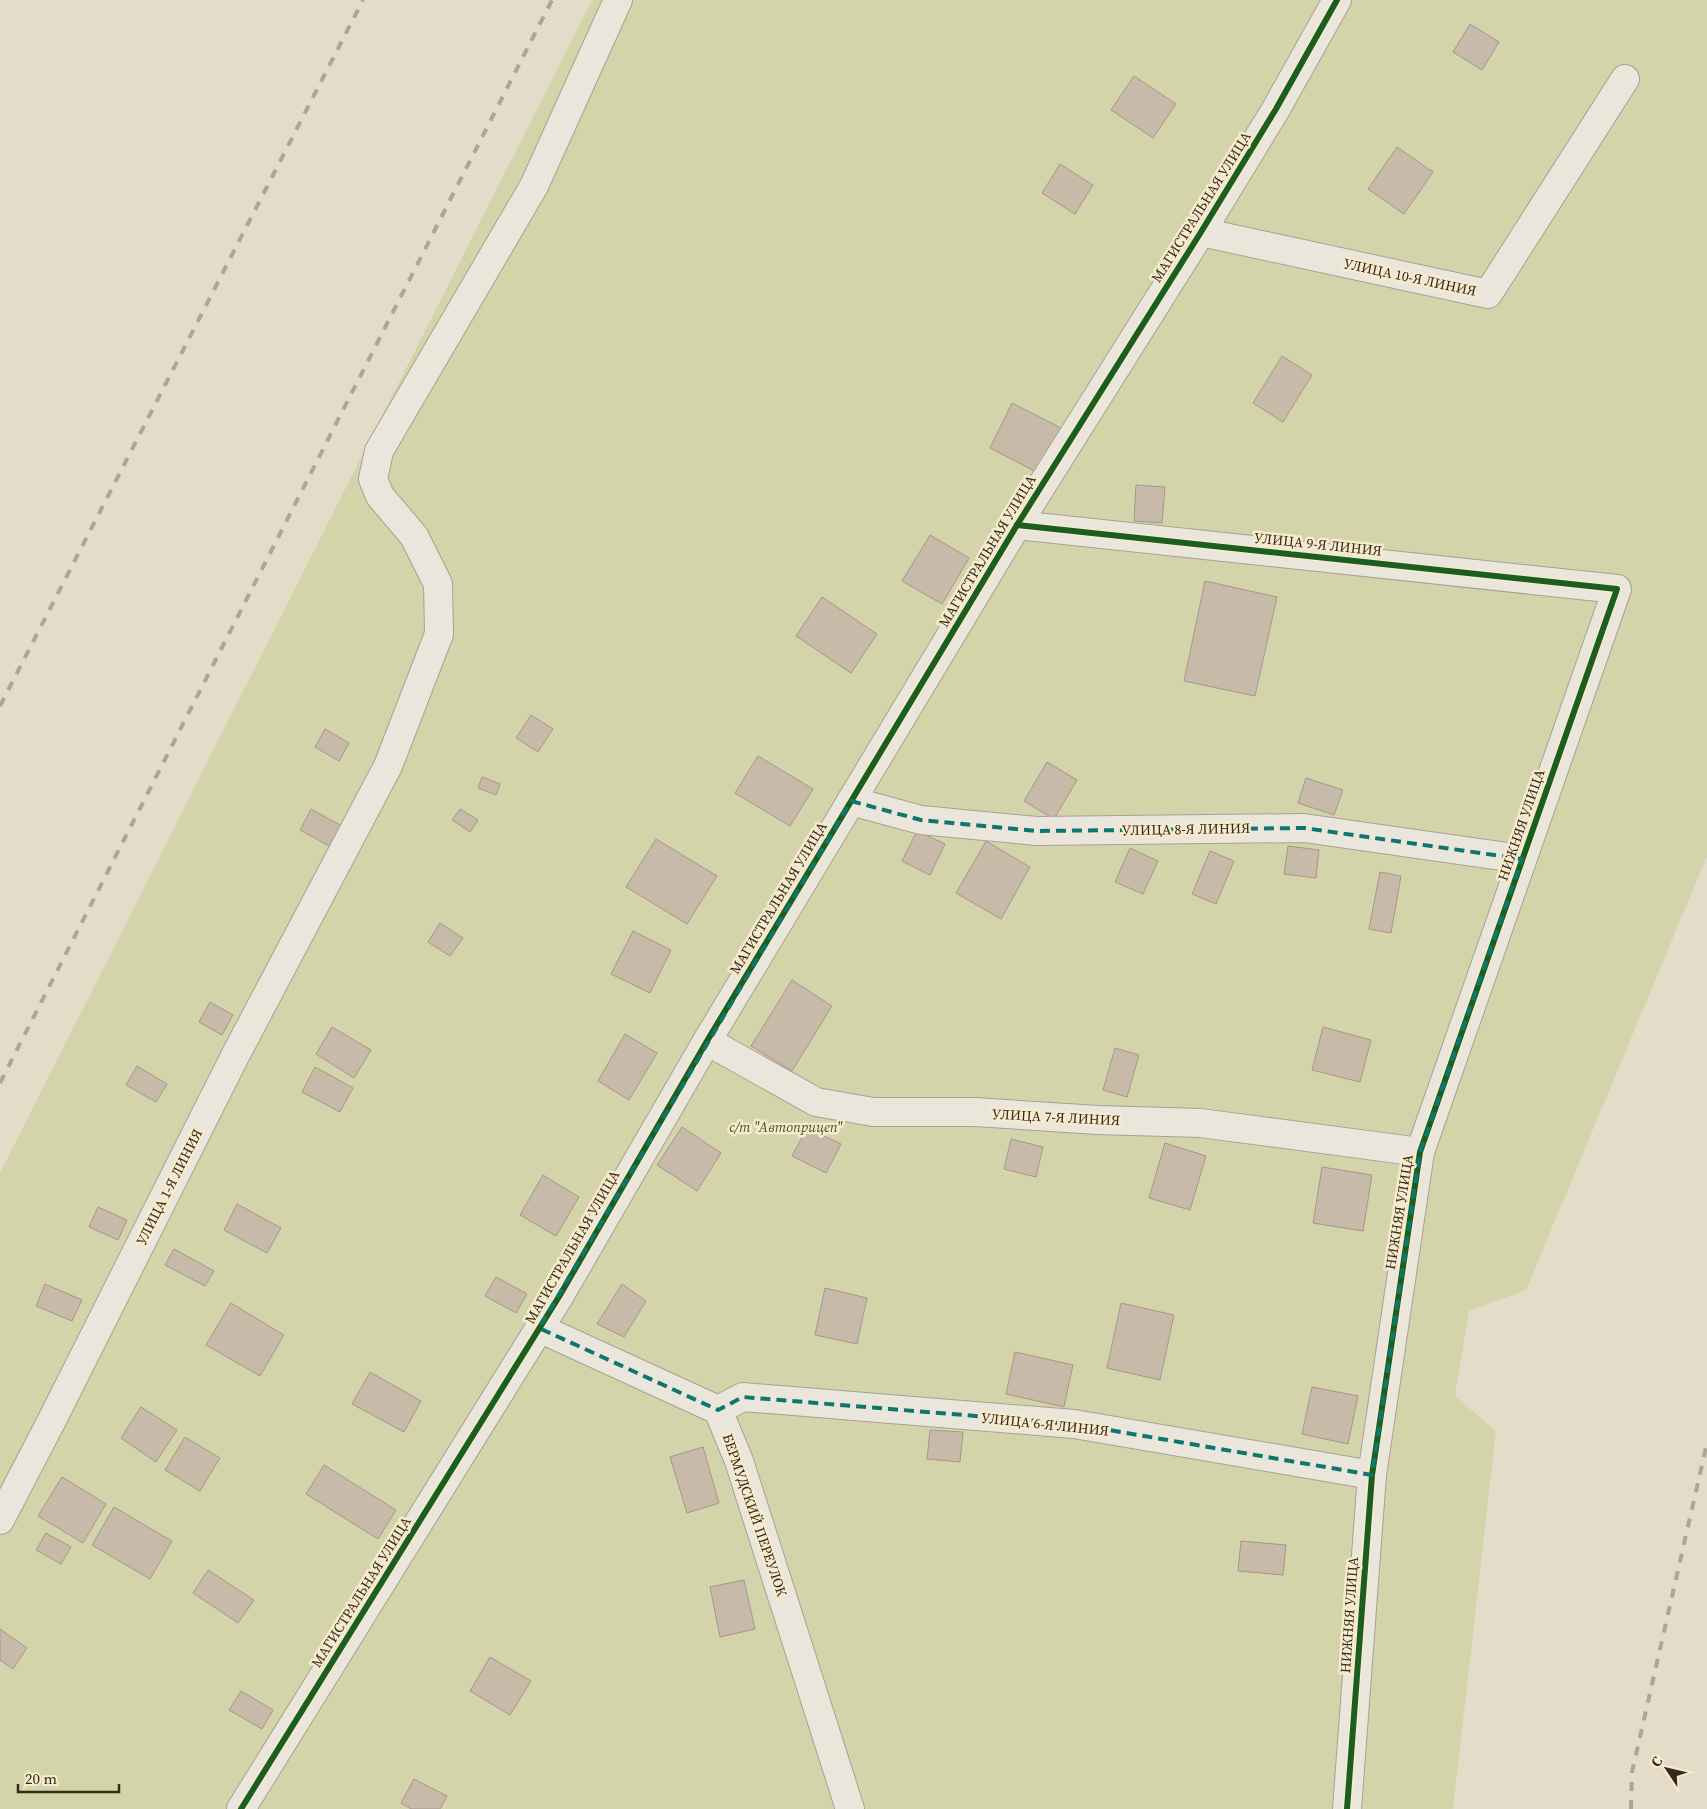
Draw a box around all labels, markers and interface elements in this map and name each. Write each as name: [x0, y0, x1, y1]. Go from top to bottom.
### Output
street label: МАГИСТРАЛЬНАЯ УЛИЦА: [1146, 127, 1256, 286]
street label: УЛИЦА 10-Я ЛИНИЯ: [1342, 253, 1478, 301]
street label: МАГИСТРАЛЬНАЯ УЛИЦА: [934, 471, 1041, 631]
street label: УЛИЦА 9-Я ЛИНИЯ: [1253, 527, 1383, 561]
street label: НИЖНЯЯ УЛИЦА: [1493, 766, 1550, 883]
street label: МАГИСТРАЛЬНАЯ УЛИЦА: [725, 818, 832, 978]
street label: УЛИЦА 8-Я ЛИНИЯ: [1122, 818, 1250, 840]
street label: УЛИЦА 7-Я ЛИНИЯ: [992, 1104, 1120, 1130]
park label: с/т "Автоприцеп": [729, 1117, 843, 1137]
street label: УЛИЦА 1-Я ЛИНИЯ: [131, 1125, 207, 1249]
street label: НИЖНЯЯ УЛИЦА: [1380, 1152, 1418, 1271]
street label: МАГИСТРАЛЬНАЯ УЛИЦА: [520, 1166, 625, 1328]
street label: УЛИЦА 6-Я ЛИНИЯ: [980, 1407, 1110, 1441]
street label: БЕРМУДСКИЙ ПЕРЕУЛОК: [718, 1431, 793, 1600]
street label: МАГИСТРАЛЬНАЯ УЛИЦА: [306, 1512, 416, 1671]
street label: НИЖНЯЯ УЛИЦА: [1335, 1556, 1363, 1674]
north arrow: [1642, 1744, 1692, 1794]
text: С: [1646, 1752, 1667, 1771]
scale bar: [18, 1762, 119, 1794]
text: 20 m: [25, 1768, 57, 1789]

